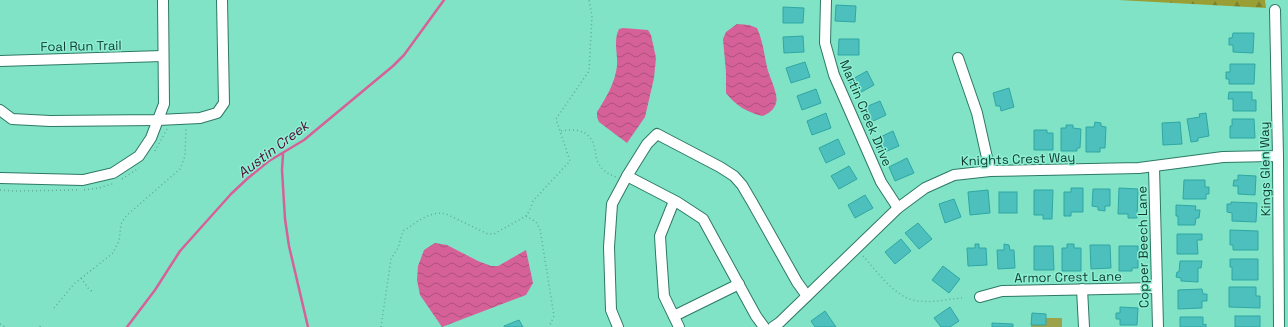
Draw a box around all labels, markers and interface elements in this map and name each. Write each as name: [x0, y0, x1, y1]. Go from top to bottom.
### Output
street label: Foal Run Trail: [40, 37, 122, 55]
street label: Martin Creek Drive: [836, 57, 896, 169]
water label: Austin Creek: [234, 115, 313, 182]
street label: Kings Glen Way: [1256, 121, 1274, 217]
street label: Knights Crest Way: [960, 149, 1076, 169]
street label: Copper Beech Lane: [1133, 186, 1153, 308]
street label: Armor Crest Lane: [1014, 268, 1122, 286]

